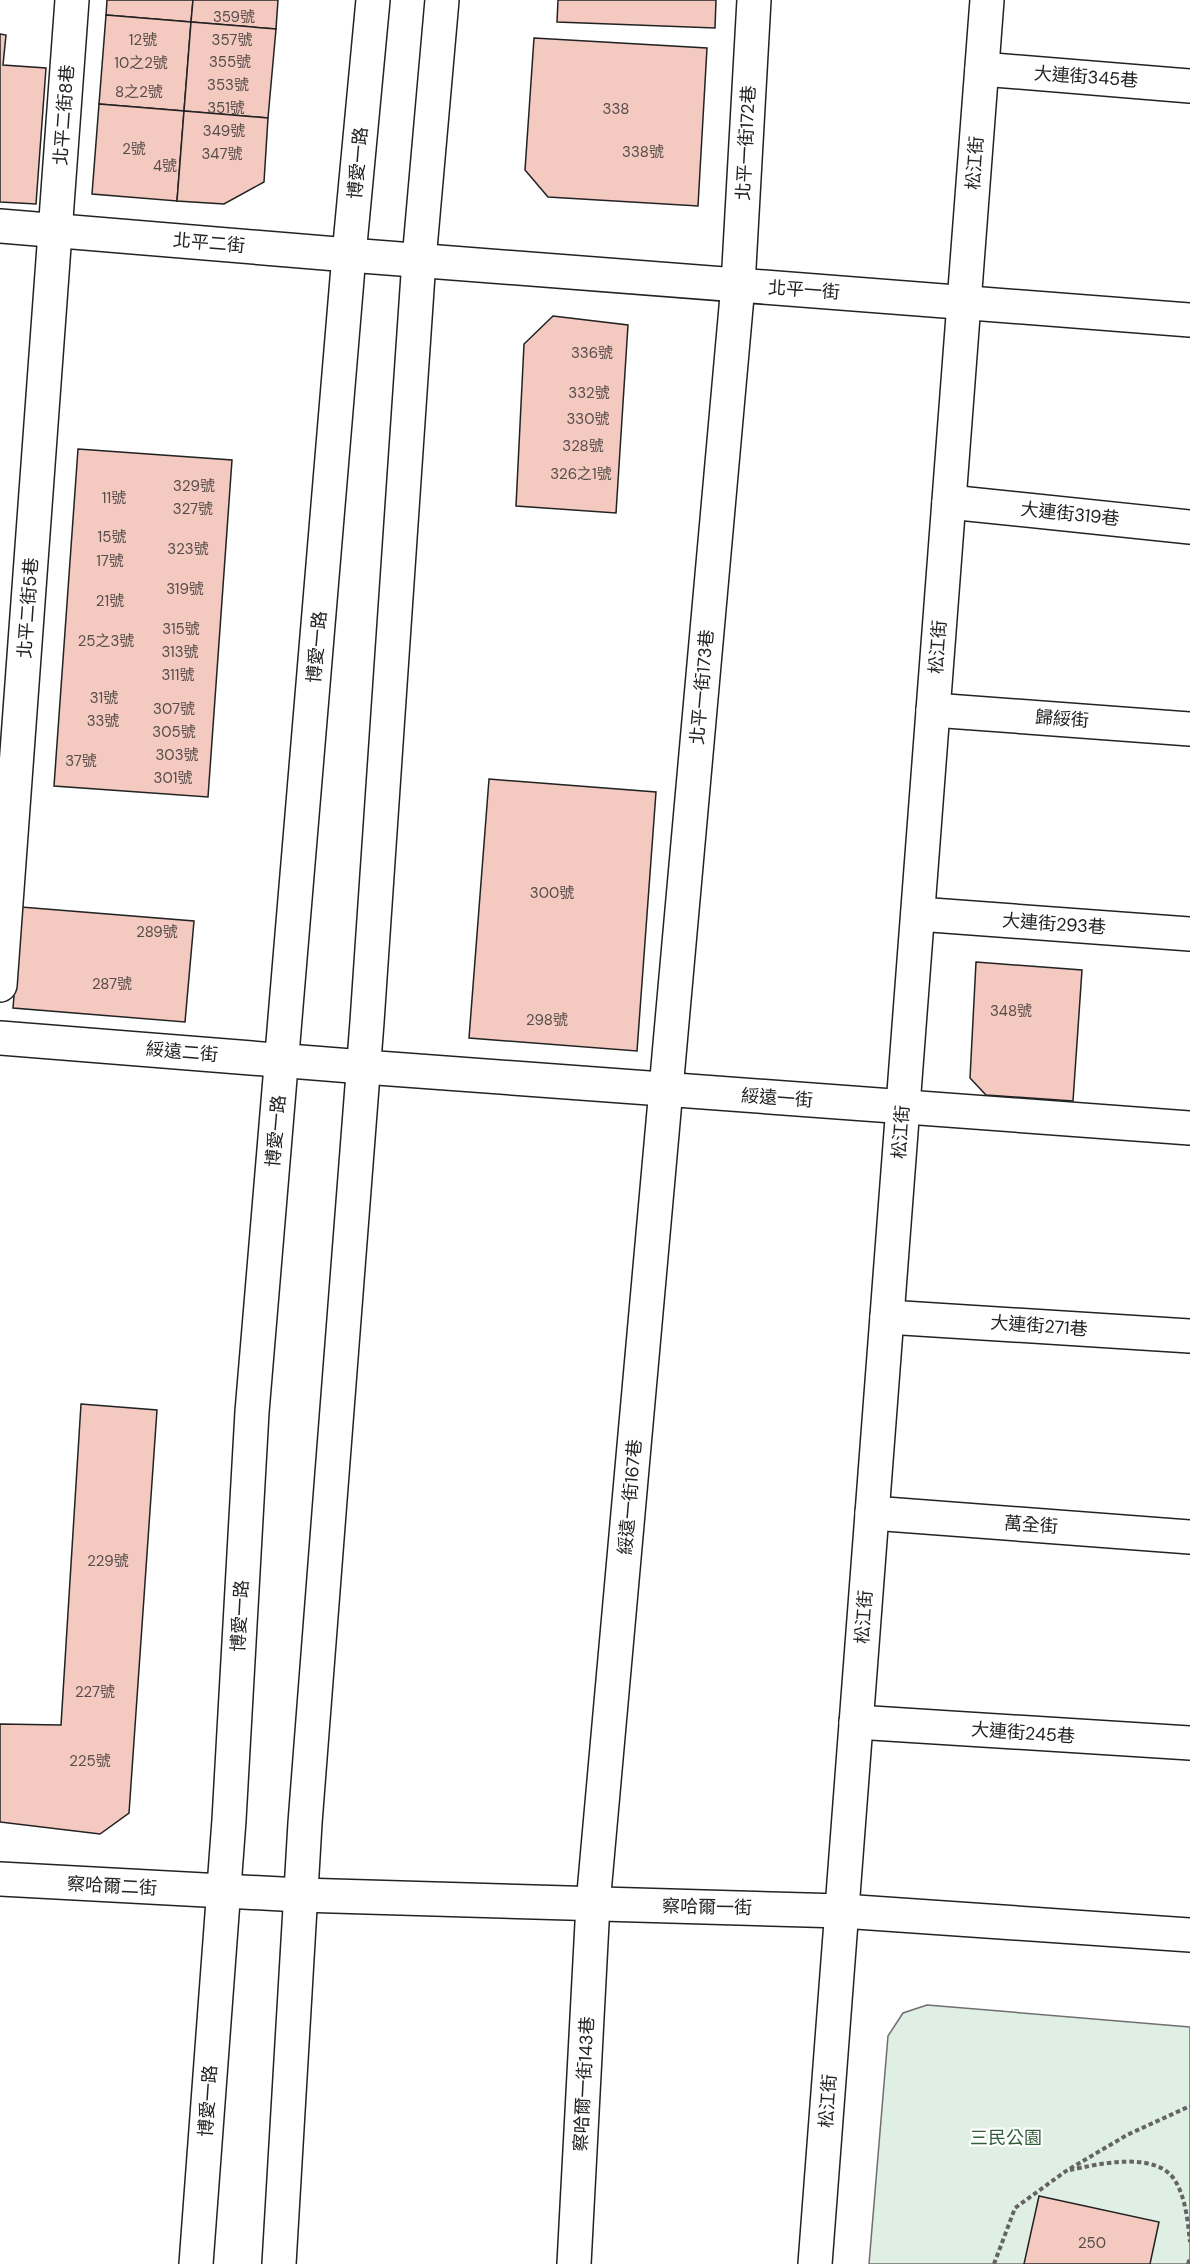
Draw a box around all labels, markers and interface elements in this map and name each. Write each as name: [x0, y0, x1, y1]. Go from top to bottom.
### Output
house number: 359號: [213, 7, 255, 27]
house number: 12號: [129, 30, 157, 50]
house number: 357號: [212, 30, 252, 50]
house number: 355號: [209, 52, 251, 72]
house number: 10之2號: [114, 53, 168, 73]
street label: 大連街345巷: [1033, 61, 1139, 93]
street label: 北平二街8巷: [49, 64, 79, 166]
house number: 353號: [207, 75, 249, 95]
house number: 8之2號: [115, 82, 163, 102]
street label: 北平一街172巷: [731, 85, 761, 201]
house number: 351號: [207, 98, 245, 118]
house number: 338: [603, 99, 629, 119]
house number: 349號: [203, 121, 245, 141]
street label: 博愛一路: [343, 126, 373, 200]
street label: 松江街: [961, 135, 989, 191]
house number: 2號: [122, 139, 146, 159]
house number: 338號: [622, 142, 664, 162]
house number: 347號: [202, 144, 242, 164]
house number: 4號: [153, 156, 177, 176]
street label: 北平二街: [172, 228, 246, 258]
street label: 北平一街: [767, 276, 841, 304]
house number: 336號: [571, 343, 613, 363]
house number: 332號: [568, 383, 610, 403]
house number: 330號: [567, 409, 610, 429]
house number: 328號: [562, 436, 604, 456]
house number: 326之1號: [550, 464, 612, 484]
house number: 329號: [173, 476, 215, 496]
house number: 11號: [102, 488, 126, 508]
street label: 大連街319巷: [1019, 497, 1121, 531]
house number: 327號: [173, 499, 213, 519]
house number: 15號: [98, 527, 126, 547]
house number: 323號: [167, 539, 209, 559]
house number: 17號: [96, 551, 124, 571]
street label: 北平二街5巷: [13, 557, 43, 659]
house number: 319號: [166, 579, 204, 599]
house number: 21號: [96, 591, 124, 611]
street label: 博愛一路: [302, 610, 332, 684]
house number: 315號: [162, 619, 200, 639]
street label: 松江街: [924, 619, 952, 675]
street label: 北平一街173巷: [685, 628, 719, 746]
house number: 25之3號: [78, 631, 134, 651]
house number: 313號: [161, 642, 199, 662]
house number: 311號: [162, 665, 194, 685]
house number: 31號: [90, 688, 118, 708]
house number: 307號: [153, 699, 195, 719]
street label: 歸綏街: [1034, 705, 1090, 733]
house number: 33號: [87, 711, 119, 731]
house number: 305號: [152, 722, 196, 742]
house number: 303號: [156, 745, 199, 765]
house number: 37號: [65, 751, 97, 771]
house number: 301號: [154, 768, 192, 788]
house number: 300號: [530, 883, 574, 903]
street label: 大連街293巷: [1001, 908, 1107, 940]
house number: 289號: [136, 922, 178, 942]
house number: 287號: [92, 974, 132, 994]
house number: 348號: [990, 1001, 1032, 1021]
house number: 298號: [526, 1010, 568, 1030]
street label: 綏遠二街: [145, 1037, 219, 1067]
street label: 綏遠一街: [740, 1084, 814, 1112]
street label: 博愛一路: [261, 1094, 291, 1168]
street label: 松江街: [887, 1104, 915, 1160]
street label: 大連街271巷: [990, 1311, 1088, 1341]
street label: 綏遠一街167巷: [613, 1438, 647, 1556]
street label: 萬全街: [1003, 1511, 1059, 1539]
house number: 229號: [87, 1551, 129, 1571]
street label: 博愛一路: [226, 1579, 254, 1653]
street label: 松江街: [850, 1589, 878, 1645]
house number: 227號: [75, 1682, 115, 1702]
street label: 大連街245巷: [970, 1717, 1076, 1749]
house number: 225號: [69, 1751, 111, 1771]
street label: 察哈爾二街: [66, 1872, 158, 1900]
street label: 察哈爾一街: [662, 1894, 752, 1920]
street label: 察哈爾一街143巷: [568, 2016, 600, 2152]
street label: 博愛一路: [194, 2064, 222, 2138]
street label: 松江街: [814, 2073, 842, 2129]
park label: 三民公園: [970, 2126, 1042, 2150]
house number: 250: [1078, 2233, 1106, 2253]

